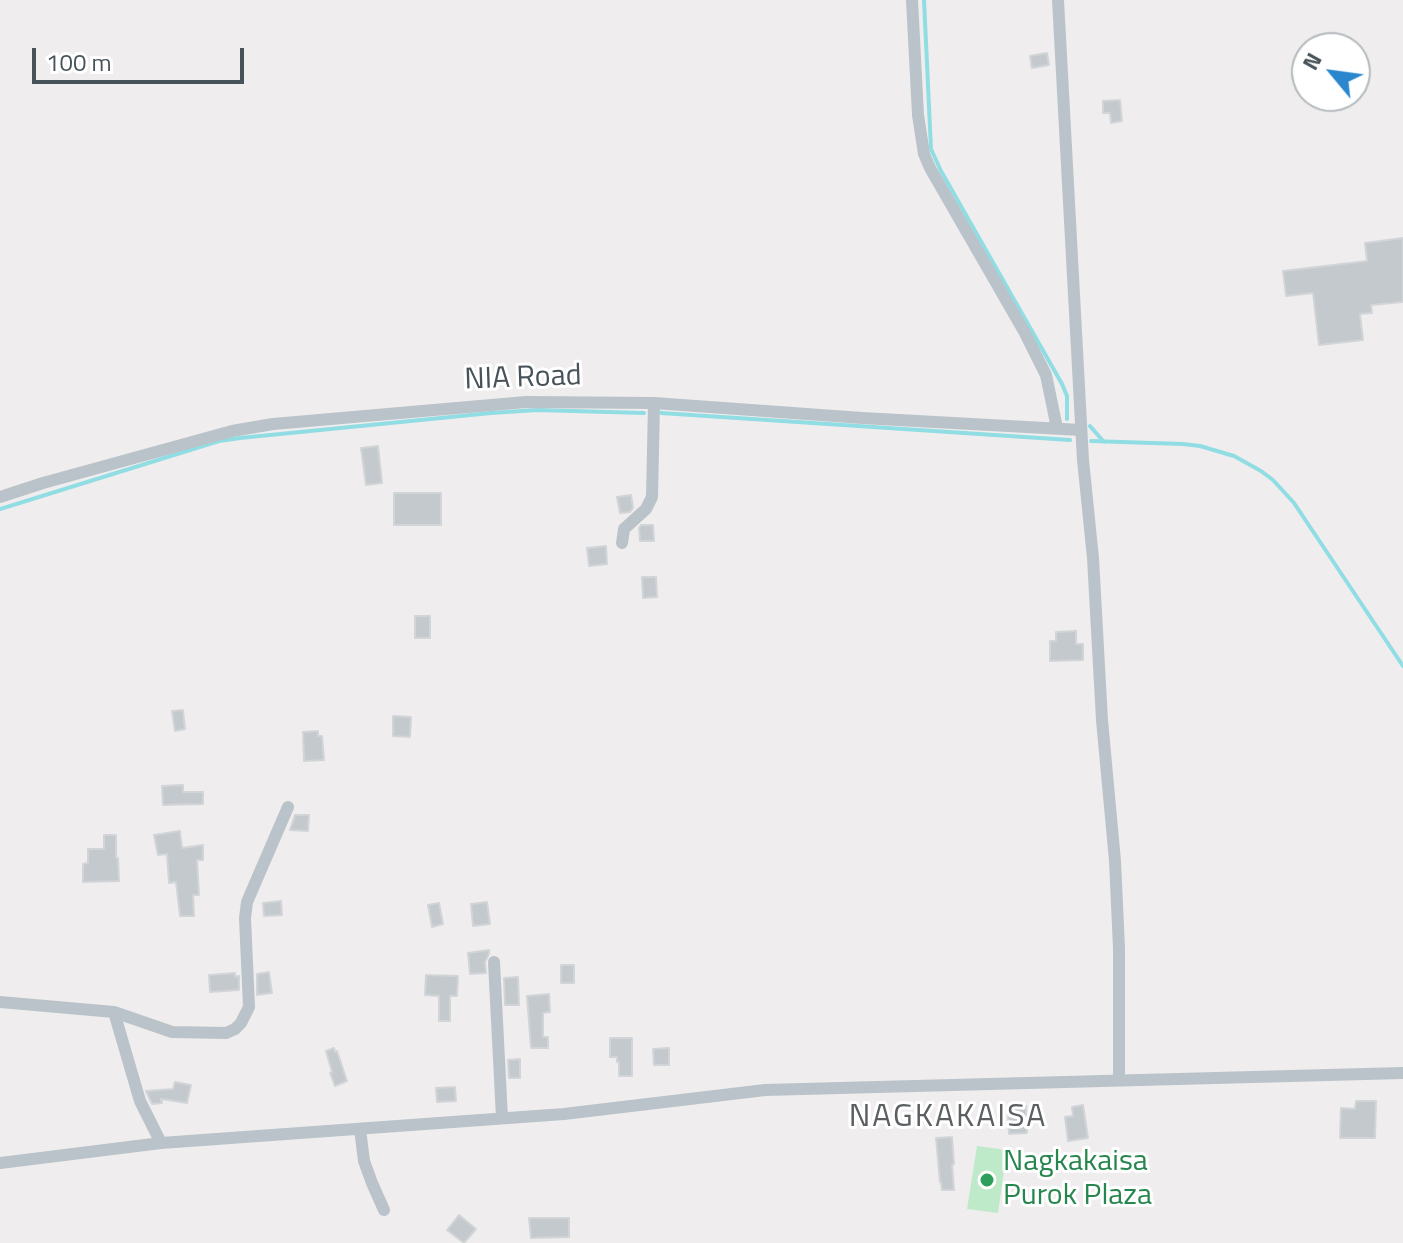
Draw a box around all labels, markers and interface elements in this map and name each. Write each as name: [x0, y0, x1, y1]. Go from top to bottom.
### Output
scale bar: [36, 32, 248, 82]
north arrow: [1291, 32, 1371, 112]
text: 100 m: [46, 44, 112, 80]
text: N: [1293, 46, 1330, 76]
street label: NIA Road: [464, 359, 582, 399]
district label: NAGKAKAISA: [849, 1099, 1047, 1137]
place label: Nagkakaisa Purok Plaza: [1003, 1145, 1152, 1216]
marker: Nagkakaisa Purok Plaza: [978, 1171, 996, 1189]

